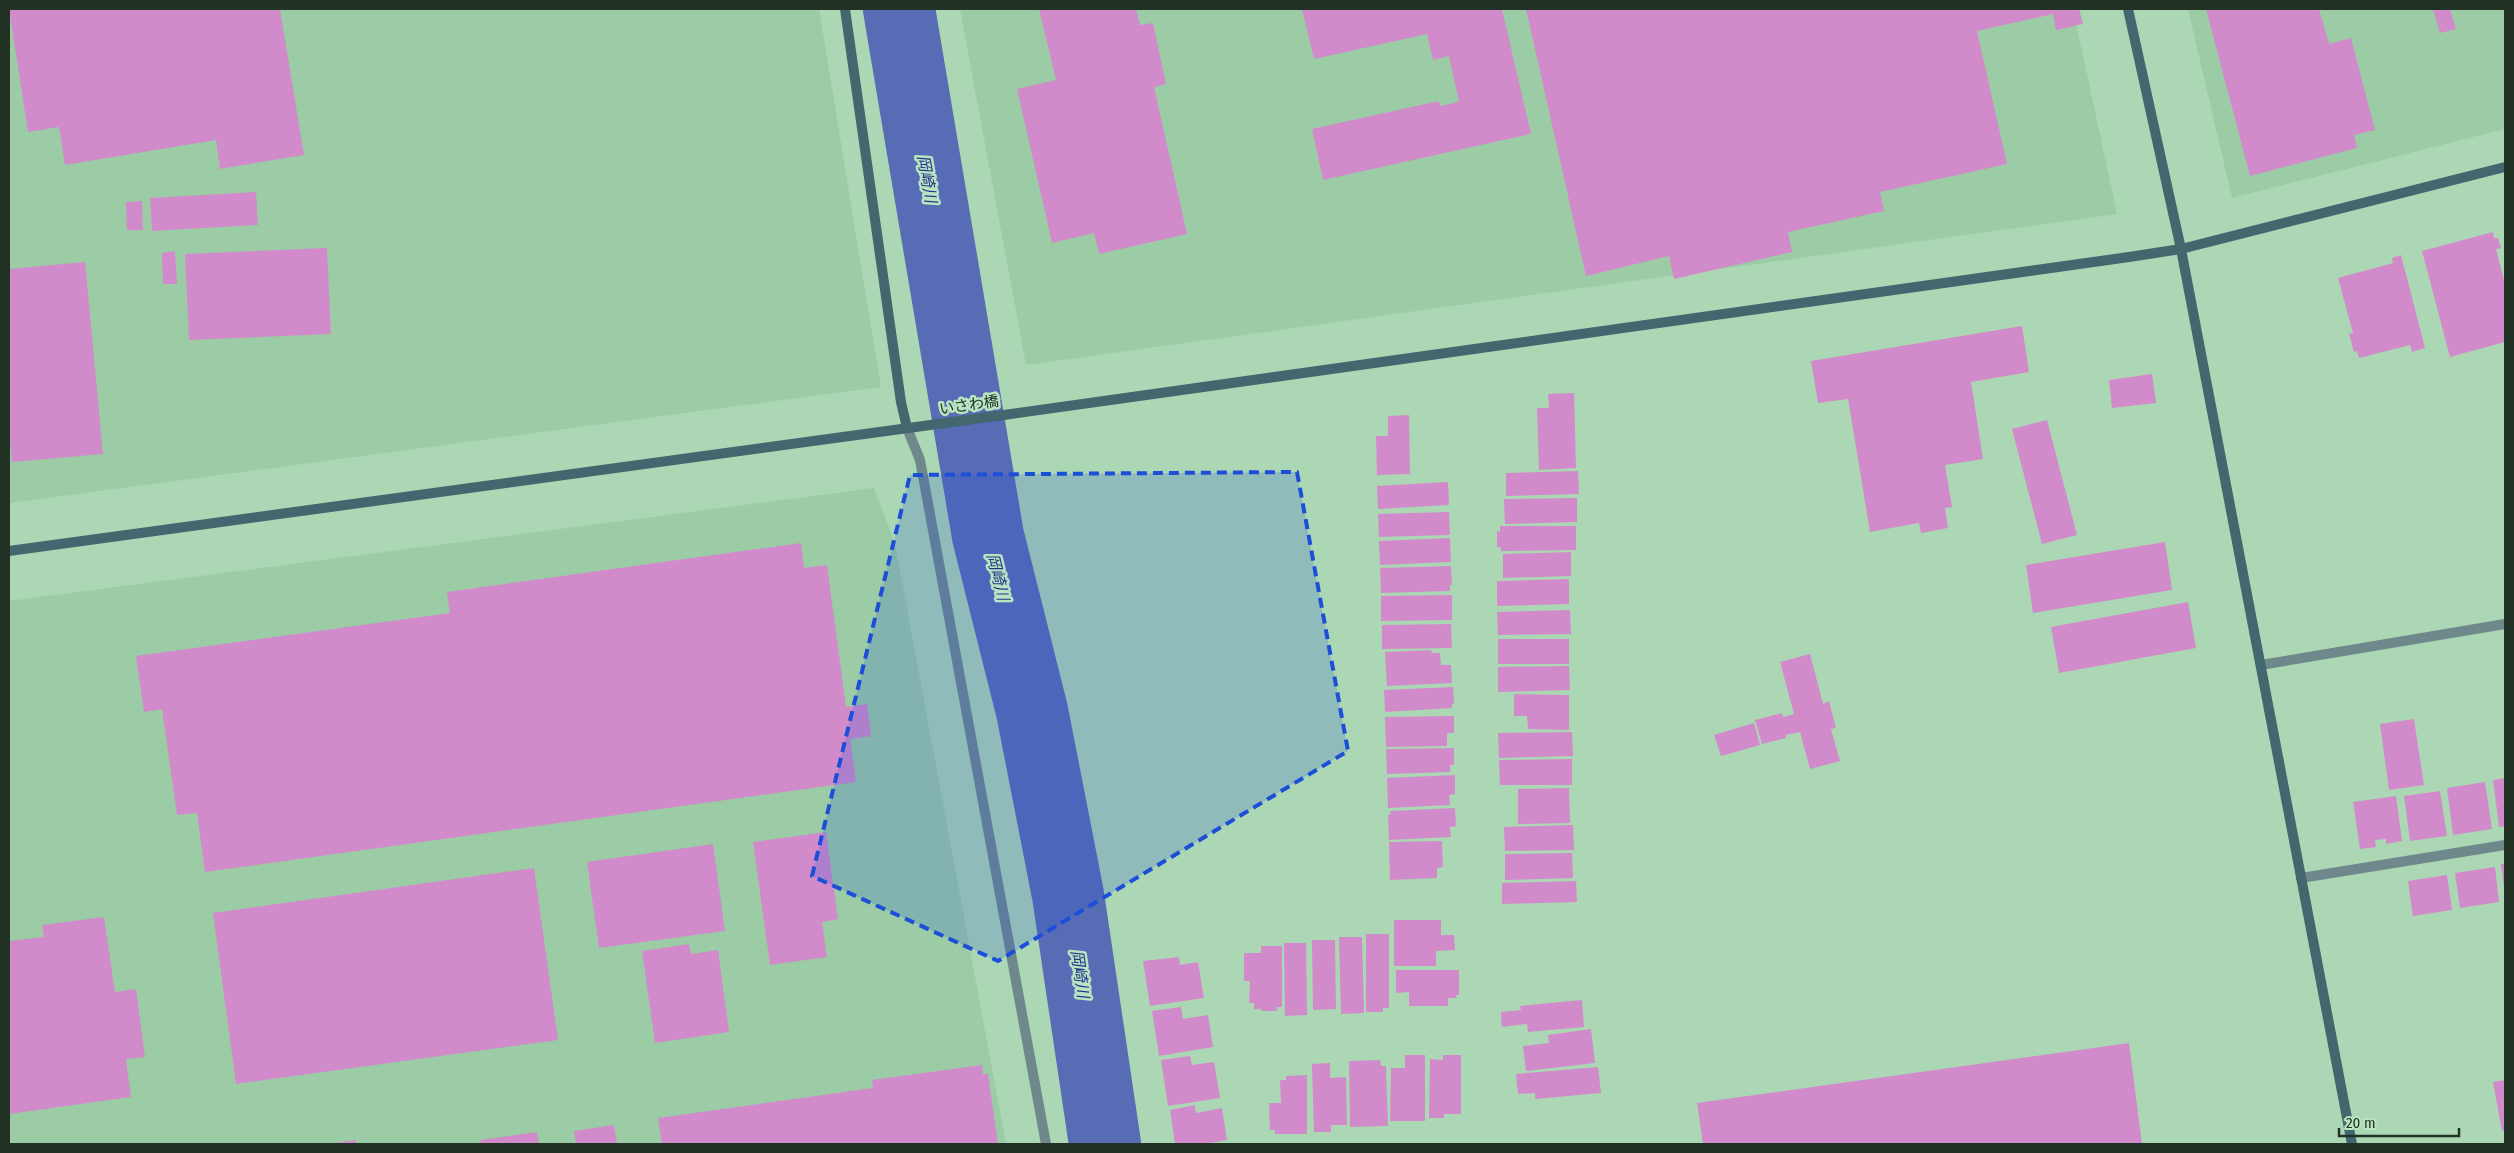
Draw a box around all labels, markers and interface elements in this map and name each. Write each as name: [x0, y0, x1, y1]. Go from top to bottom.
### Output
water label: 岡崎川: [913, 154, 941, 206]
street label: いさわ橋: [938, 392, 1000, 418]
water label: 岡崎川: [983, 551, 1014, 605]
water label: 岡崎川: [1067, 949, 1093, 1001]
scale bar: [2339, 1106, 2459, 1138]
text: 20 m: [2346, 1114, 2376, 1132]

